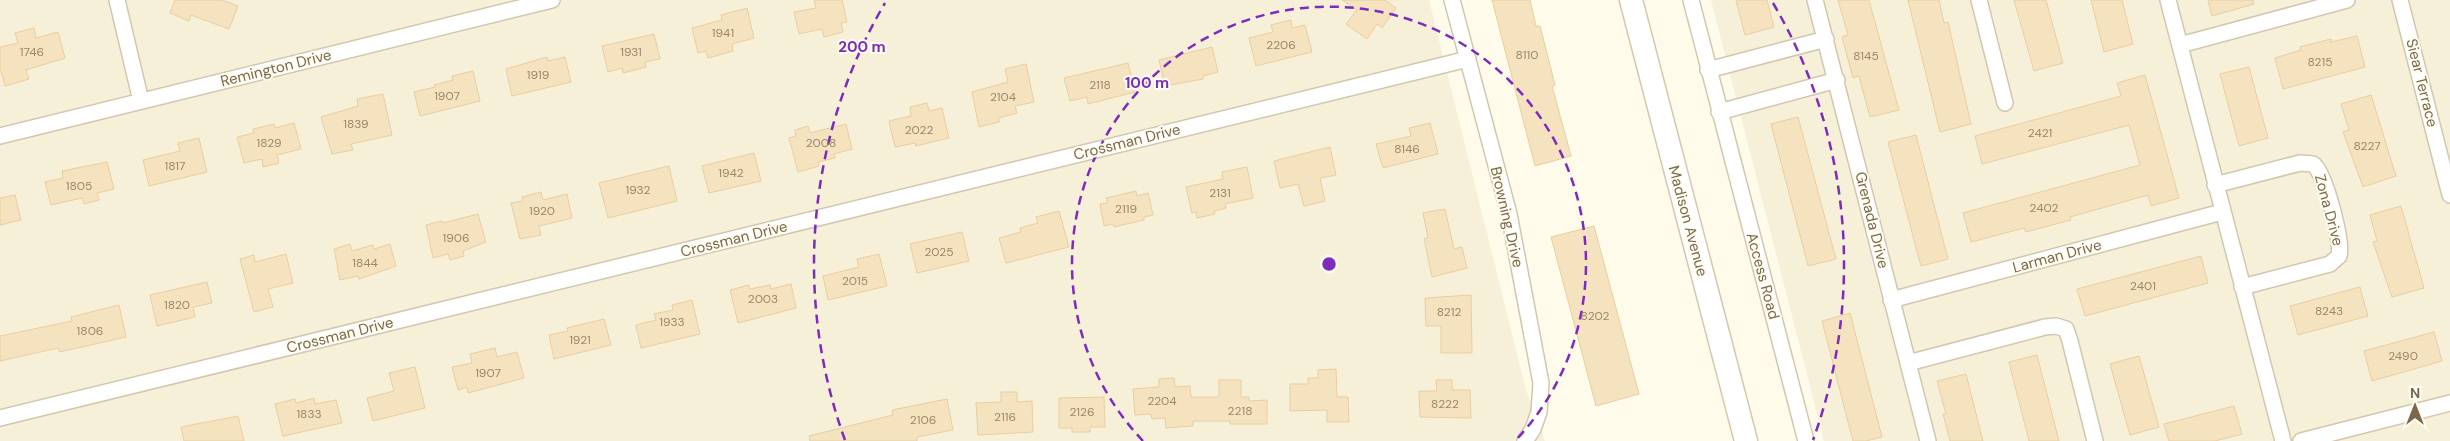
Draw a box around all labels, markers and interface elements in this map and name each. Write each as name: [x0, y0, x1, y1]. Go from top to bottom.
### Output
house number: 1941: [712, 25, 734, 41]
text: 200 m: [838, 37, 886, 57]
house number: 2206: [1266, 37, 1296, 53]
street label: Siear Terrace: [2401, 37, 2443, 129]
house number: 1746: [20, 44, 44, 60]
house number: 1931: [620, 44, 642, 60]
street label: Remington Drive: [218, 45, 334, 91]
house number: 8110: [1516, 47, 1538, 63]
house number: 8145: [1853, 48, 1879, 64]
house number: 8215: [2307, 54, 2333, 70]
house number: 1919: [527, 67, 549, 83]
text: 100 m: [1125, 73, 1169, 93]
house number: 2118: [1089, 77, 1111, 93]
house number: 1907: [434, 88, 460, 104]
house number: 2104: [990, 89, 1016, 105]
house number: 1839: [343, 116, 369, 132]
street label: Crossman Drive: [1071, 119, 1183, 165]
house number: 2022: [905, 122, 933, 138]
house number: 2421: [2028, 125, 2052, 141]
house number: 1829: [256, 135, 282, 151]
house number: 2008: [806, 135, 836, 151]
house number: 8227: [2353, 138, 2381, 154]
house number: 8146: [1394, 141, 1420, 157]
house number: 1817: [165, 158, 185, 174]
street label: Madison Avenue: [1664, 163, 1712, 279]
house number: 1942: [718, 165, 744, 181]
street label: Browning Drive: [1486, 165, 1528, 269]
street label: Grenada Drive: [1850, 170, 1894, 270]
street label: Zona Drive: [2310, 172, 2348, 248]
house number: 1805: [66, 178, 92, 194]
house number: 1932: [625, 182, 651, 198]
house number: 2131: [1209, 185, 1231, 201]
house number: 2402: [2030, 200, 2059, 216]
house number: 2119: [1115, 201, 1137, 217]
house number: 1920: [529, 203, 555, 219]
street label: Crossman Drive: [678, 216, 790, 262]
house number: 1906: [442, 230, 470, 246]
street label: Access Road: [1742, 230, 1784, 322]
street label: Larman Drive: [2010, 235, 2104, 277]
house number: 2025: [924, 244, 954, 260]
house number: 1844: [352, 255, 378, 271]
centre of rings: [1320, 255, 1338, 273]
house number: 2015: [842, 273, 868, 289]
house number: 2401: [2130, 278, 2156, 294]
house number: 2003: [748, 291, 778, 307]
house number: 1820: [164, 297, 190, 313]
house number: 8243: [2315, 303, 2343, 319]
house number: 8212: [1437, 304, 1461, 320]
house number: 8202: [1581, 308, 1610, 324]
street label: Crossman Drive: [284, 312, 396, 358]
house number: 1933: [659, 314, 685, 330]
house number: 1806: [77, 323, 103, 339]
house number: 1921: [569, 332, 591, 348]
house number: 2490: [2388, 348, 2418, 364]
house number: 1907: [475, 365, 501, 381]
north arrow: [2390, 381, 2440, 431]
text: N: [2410, 384, 2420, 402]
house number: 2204: [1147, 393, 1177, 409]
house number: 8222: [1431, 396, 1459, 412]
house number: 2218: [1228, 403, 1252, 419]
house number: 2126: [1069, 404, 1095, 420]
house number: 1833: [296, 406, 322, 422]
house number: 2116: [994, 409, 1016, 425]
house number: 2106: [910, 412, 936, 428]

